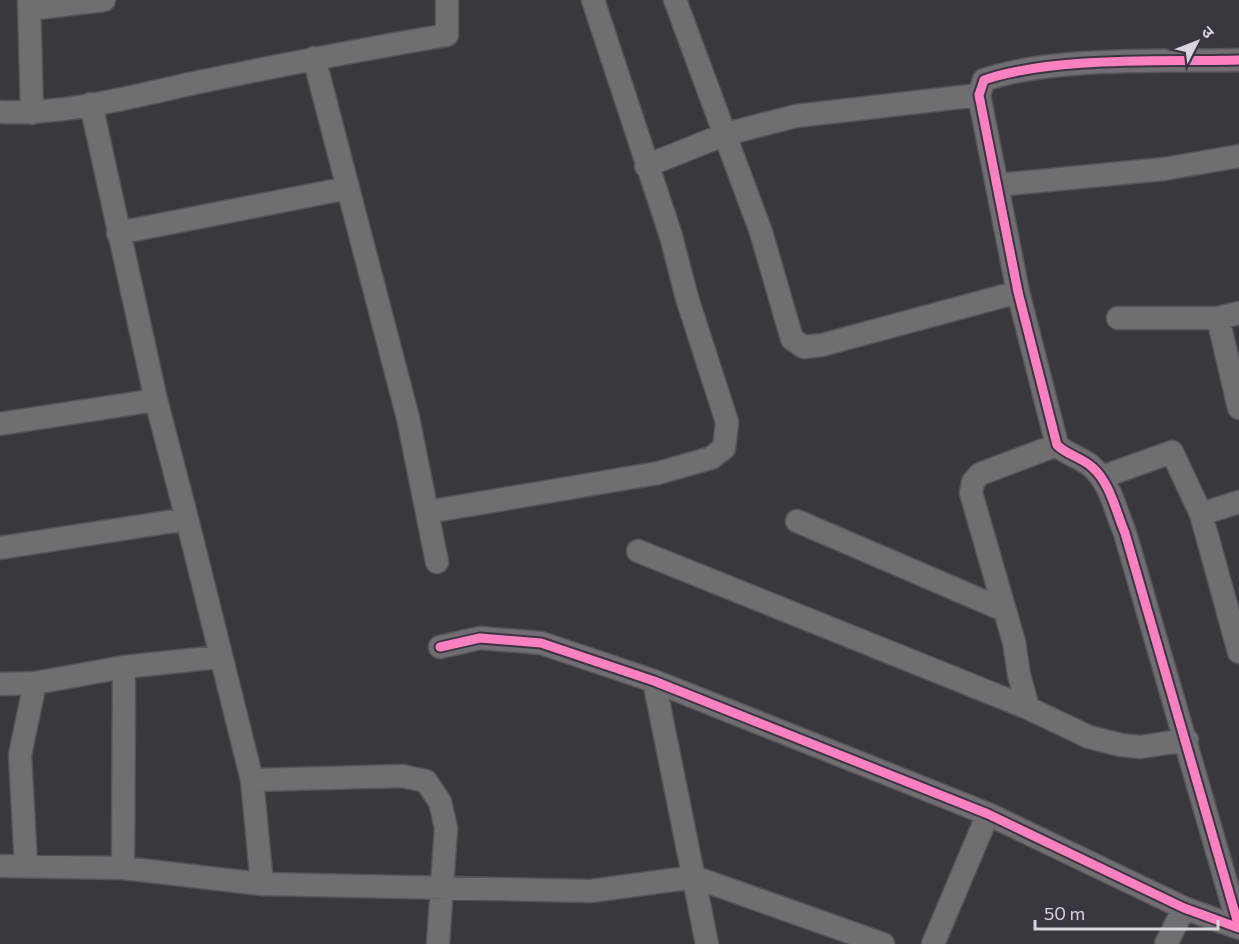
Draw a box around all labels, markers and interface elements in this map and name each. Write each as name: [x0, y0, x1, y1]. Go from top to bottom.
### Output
north arrow: [1167, 12, 1227, 72]
text: उ: [1198, 22, 1219, 42]
scale bar: [1035, 893, 1218, 931]
text: 50 m: [1044, 902, 1085, 924]

